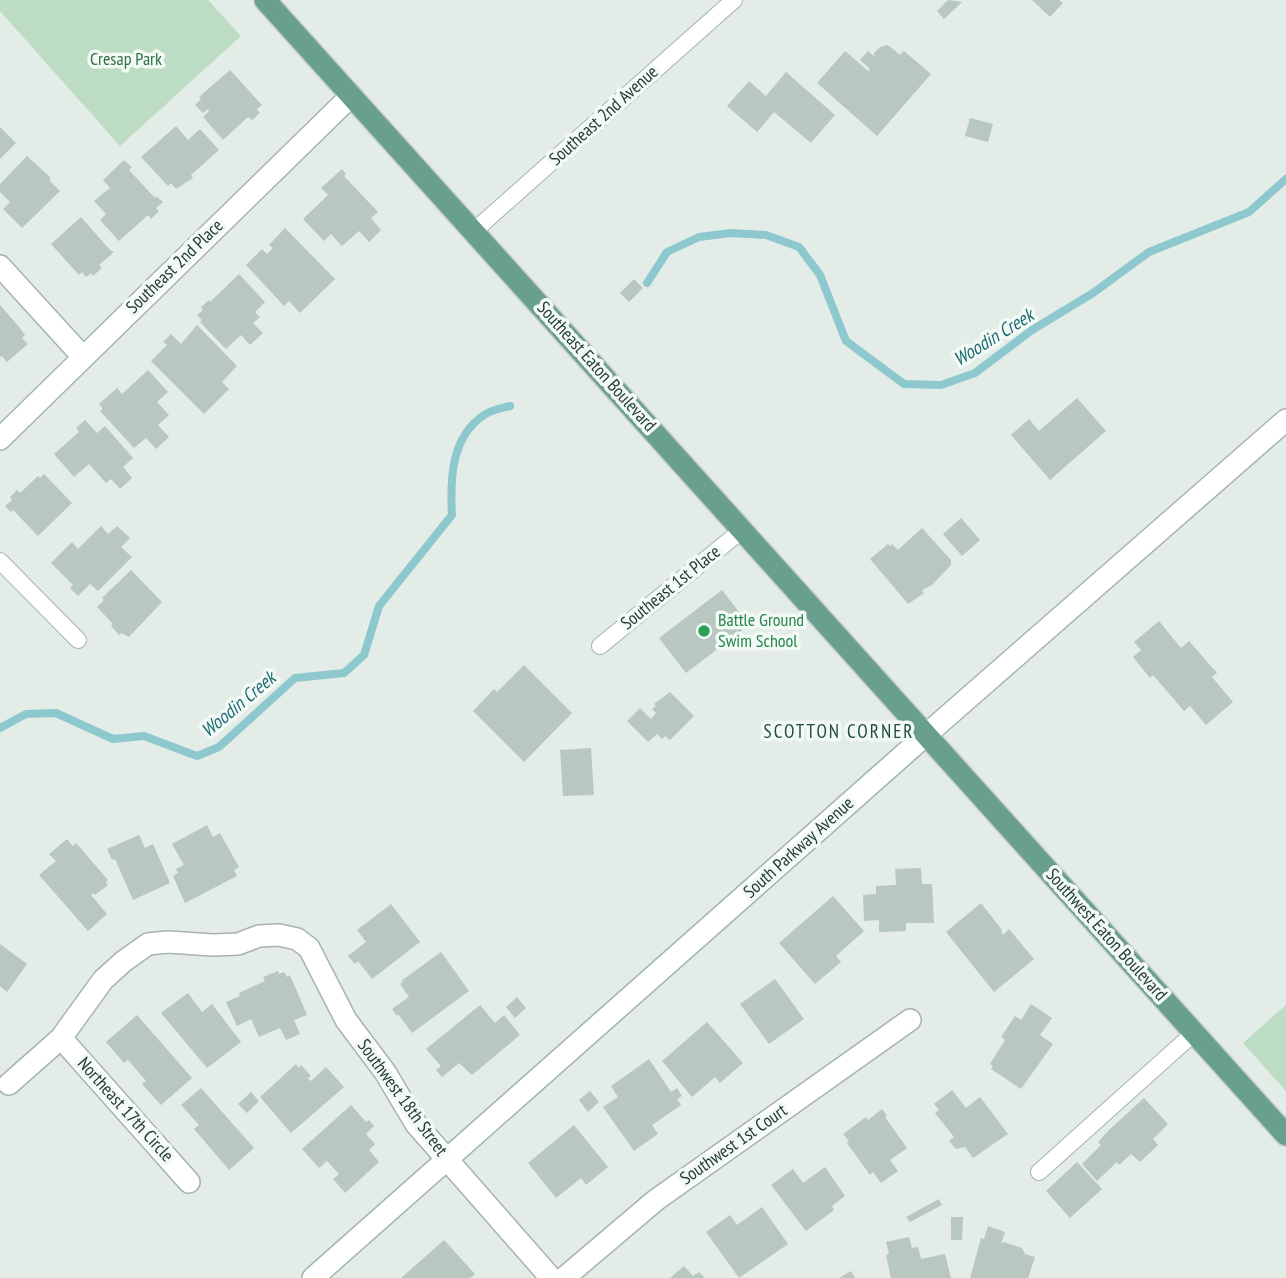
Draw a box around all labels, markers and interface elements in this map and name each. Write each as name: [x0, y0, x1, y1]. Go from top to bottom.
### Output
park label: Cresap Park: [90, 49, 162, 71]
street label: Southeast 2nd Avenue: [545, 62, 663, 170]
street label: Southeast 2nd Place: [122, 215, 228, 319]
street label: Southeast Eaton Boulevard: [532, 298, 660, 436]
water label: Woodin Creek: [950, 305, 1038, 371]
street label: Southeast 1st Place: [617, 541, 725, 635]
place label: Battle Ground Swim School: [718, 610, 804, 652]
marker: Battle Ground Swim School: [696, 623, 712, 639]
water label: Woodin Creek: [197, 667, 281, 743]
district label: SCOTTON CORNER: [765, 722, 913, 744]
street label: South Parkway Avenue: [740, 793, 858, 903]
street label: Southwest Eaton Boulevard: [1041, 864, 1171, 1006]
street label: Southwest 18th Street: [352, 1035, 452, 1161]
street label: Northeast 17th Circle: [72, 1053, 178, 1167]
street label: Southwest 1st Court: [676, 1100, 792, 1190]

